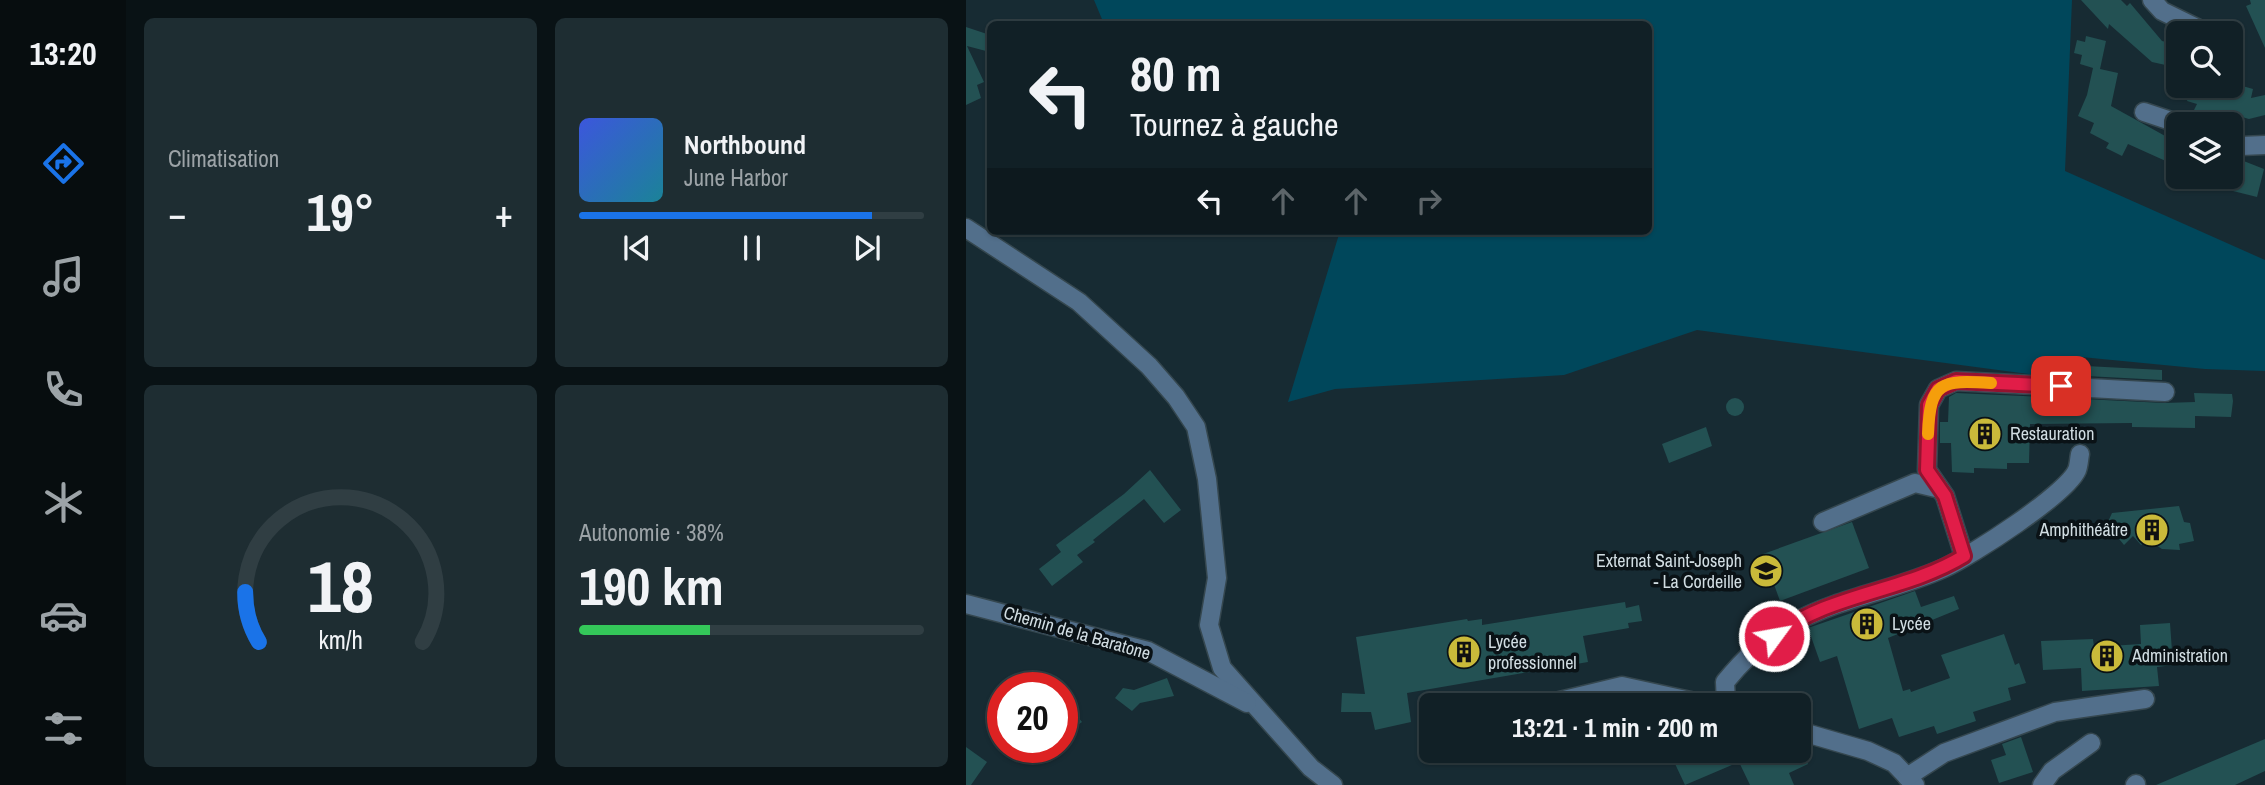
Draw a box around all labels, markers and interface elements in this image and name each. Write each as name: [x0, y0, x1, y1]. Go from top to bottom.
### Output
map controls: [2166, 21, 2243, 189]
button: search: [2166, 21, 2243, 98]
text: 13:20: [29, 32, 97, 75]
text: 80 m: [1130, 40, 1222, 106]
icon: left: [1015, 49, 1106, 140]
text: Tournez à gauche: [1130, 103, 1339, 146]
button: layers: [2166, 112, 2243, 189]
text: Northbound: [684, 127, 806, 162]
icon: directions: [39, 139, 88, 188]
text: Climatisation: [168, 143, 279, 174]
text: June Harbor: [684, 162, 788, 193]
text: 19°: [306, 177, 375, 247]
icon: left: [1191, 182, 1229, 220]
icon: ahead: [1264, 182, 1302, 220]
icon: ahead: [1337, 182, 1375, 220]
icon: right: [1410, 182, 1448, 220]
text: −: [168, 188, 186, 239]
text: +: [495, 188, 513, 239]
icon: previous: [618, 229, 656, 267]
icon: pause: [733, 229, 771, 267]
icon: next: [848, 229, 886, 267]
icon: music: [39, 252, 88, 301]
pin: [2031, 356, 2091, 416]
icon: phone: [39, 365, 88, 414]
icon: arrive: [2042, 367, 2080, 405]
building icon: Restauration: [1966, 415, 2004, 453]
place label: Restauration: [2010, 421, 2095, 446]
icon: climate: [39, 478, 88, 527]
building icon: Amphithéâtre: [2133, 511, 2171, 549]
text: Autonomie · 38%: [579, 517, 724, 548]
place label: Amphithéâtre: [2038, 517, 2128, 542]
text: 18: [307, 537, 374, 635]
place label: Externat Saint-Joseph - La Cordeille: [1596, 548, 1742, 594]
text: 190 km: [579, 551, 724, 621]
school or university icon: Externat Saint-Joseph - La Cordeille: [1747, 552, 1785, 590]
icon: car: [39, 591, 88, 640]
position arrow: [1737, 599, 1811, 673]
street label: Chemin de la Baratone: [1001, 600, 1154, 665]
building icon: Lycée: [1848, 605, 1886, 643]
place label: Lycée: [1892, 611, 1931, 636]
text: km/h: [318, 623, 363, 657]
place label: Lycée professionnel: [1488, 629, 1577, 675]
building icon: Lycée professionnel: [1445, 633, 1483, 671]
building icon: Administration: [2088, 637, 2126, 675]
place label: Administration: [2131, 643, 2228, 668]
speed limit sign: 20: [987, 672, 1078, 763]
icon: filters: [39, 704, 88, 753]
text: 13:21 · 1 min · 200 m: [1512, 710, 1718, 745]

